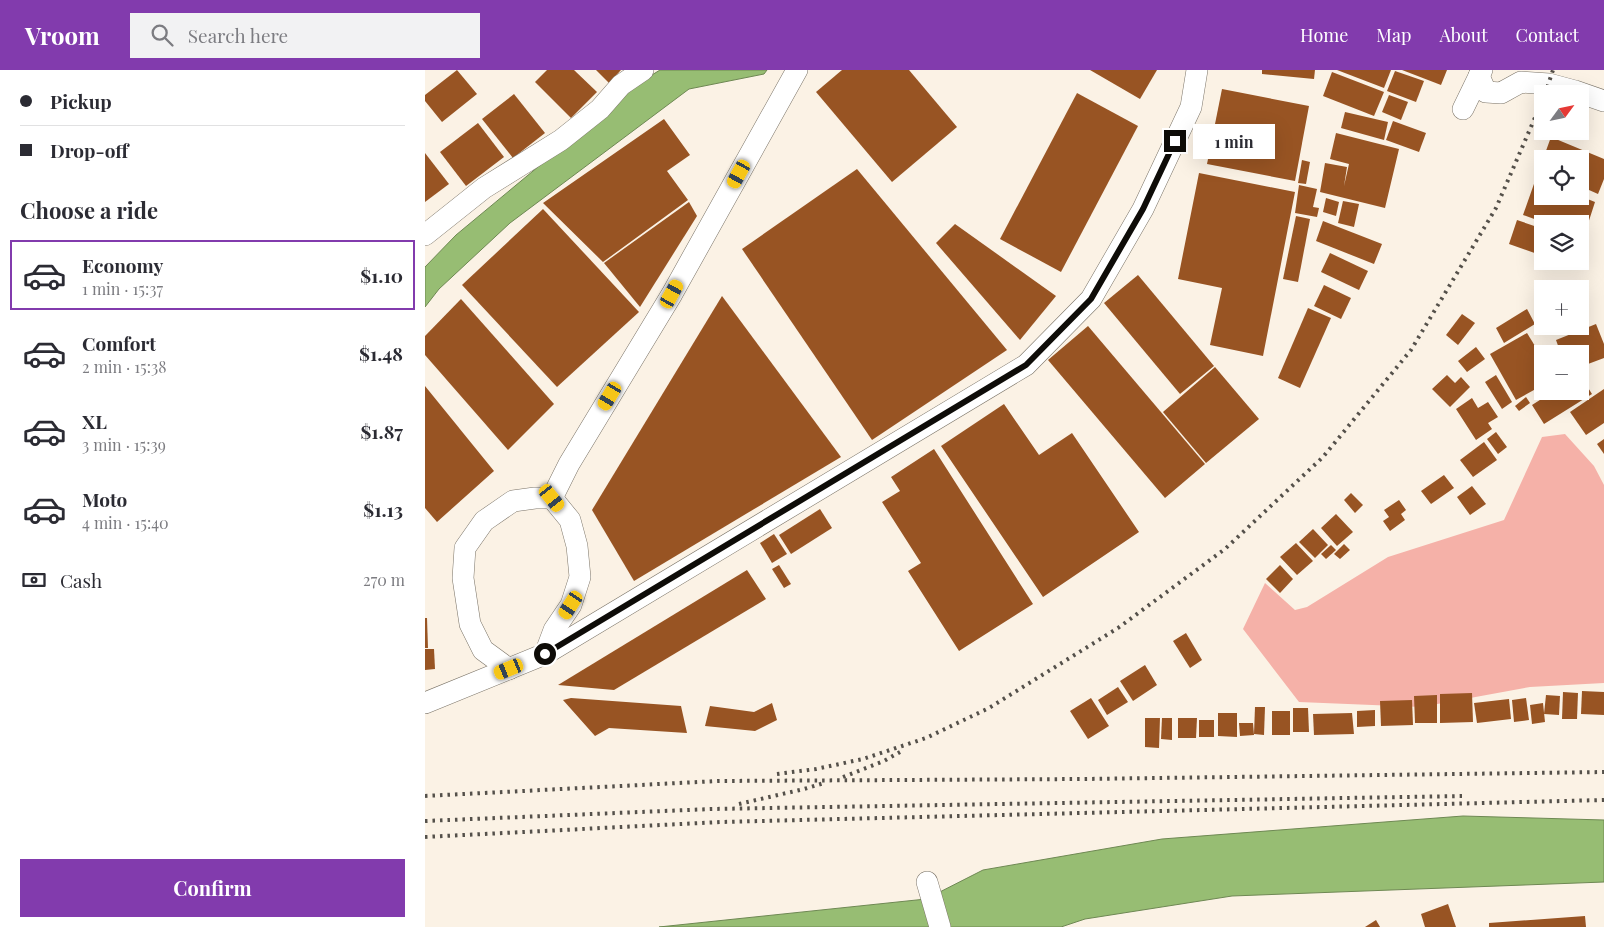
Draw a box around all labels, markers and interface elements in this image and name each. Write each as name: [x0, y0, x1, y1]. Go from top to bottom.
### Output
search box: [130, 13, 480, 58]
text: Vroom: [25, 19, 100, 51]
icon: search: [148, 21, 176, 49]
text: Search here: [188, 22, 288, 48]
text: Home: [1300, 23, 1348, 47]
text: Map: [1376, 23, 1411, 47]
text: About: [1439, 23, 1488, 47]
text: Contact: [1516, 23, 1579, 47]
north arrow: [1534, 85, 1589, 140]
map controls: [1534, 85, 1589, 400]
text: Pickup: [50, 88, 112, 114]
callout: 1 min: [1193, 124, 1275, 158]
route end: [1164, 130, 1186, 152]
text: 1 min: [1214, 131, 1254, 152]
text: Drop-off: [50, 137, 128, 163]
button: locate: [1534, 150, 1589, 205]
car: [725, 157, 752, 191]
text: Choose a ride: [20, 195, 158, 225]
button: layers: [1534, 215, 1589, 270]
text: Economy: [82, 252, 163, 278]
icon: car: [22, 253, 67, 298]
text: $1.10: [360, 262, 403, 288]
car: [658, 277, 685, 311]
text: 1 min · 15:37: [82, 278, 163, 299]
button: +: [1534, 280, 1589, 335]
text: Comfort: [82, 330, 156, 356]
icon: car: [22, 331, 67, 376]
text: $1.48: [359, 340, 403, 366]
button: −: [1534, 345, 1589, 400]
text: 2 min · 15:38: [82, 356, 166, 377]
car: [595, 379, 624, 413]
text: XL: [82, 408, 107, 434]
icon: car: [22, 409, 67, 454]
text: $1.87: [360, 418, 403, 444]
text: 3 min · 15:39: [82, 434, 166, 455]
car: [536, 482, 567, 514]
text: Moto: [82, 486, 127, 512]
icon: car: [22, 487, 67, 532]
text: $1.13: [363, 496, 403, 522]
text: 4 min · 15:40: [82, 512, 169, 533]
icon: cash: [20, 566, 48, 594]
text: Cash: [60, 567, 102, 593]
text: 270 m: [363, 569, 405, 590]
car: [556, 588, 585, 622]
route start: [534, 643, 556, 665]
car: [492, 656, 525, 682]
button: Confirm: [20, 859, 405, 917]

